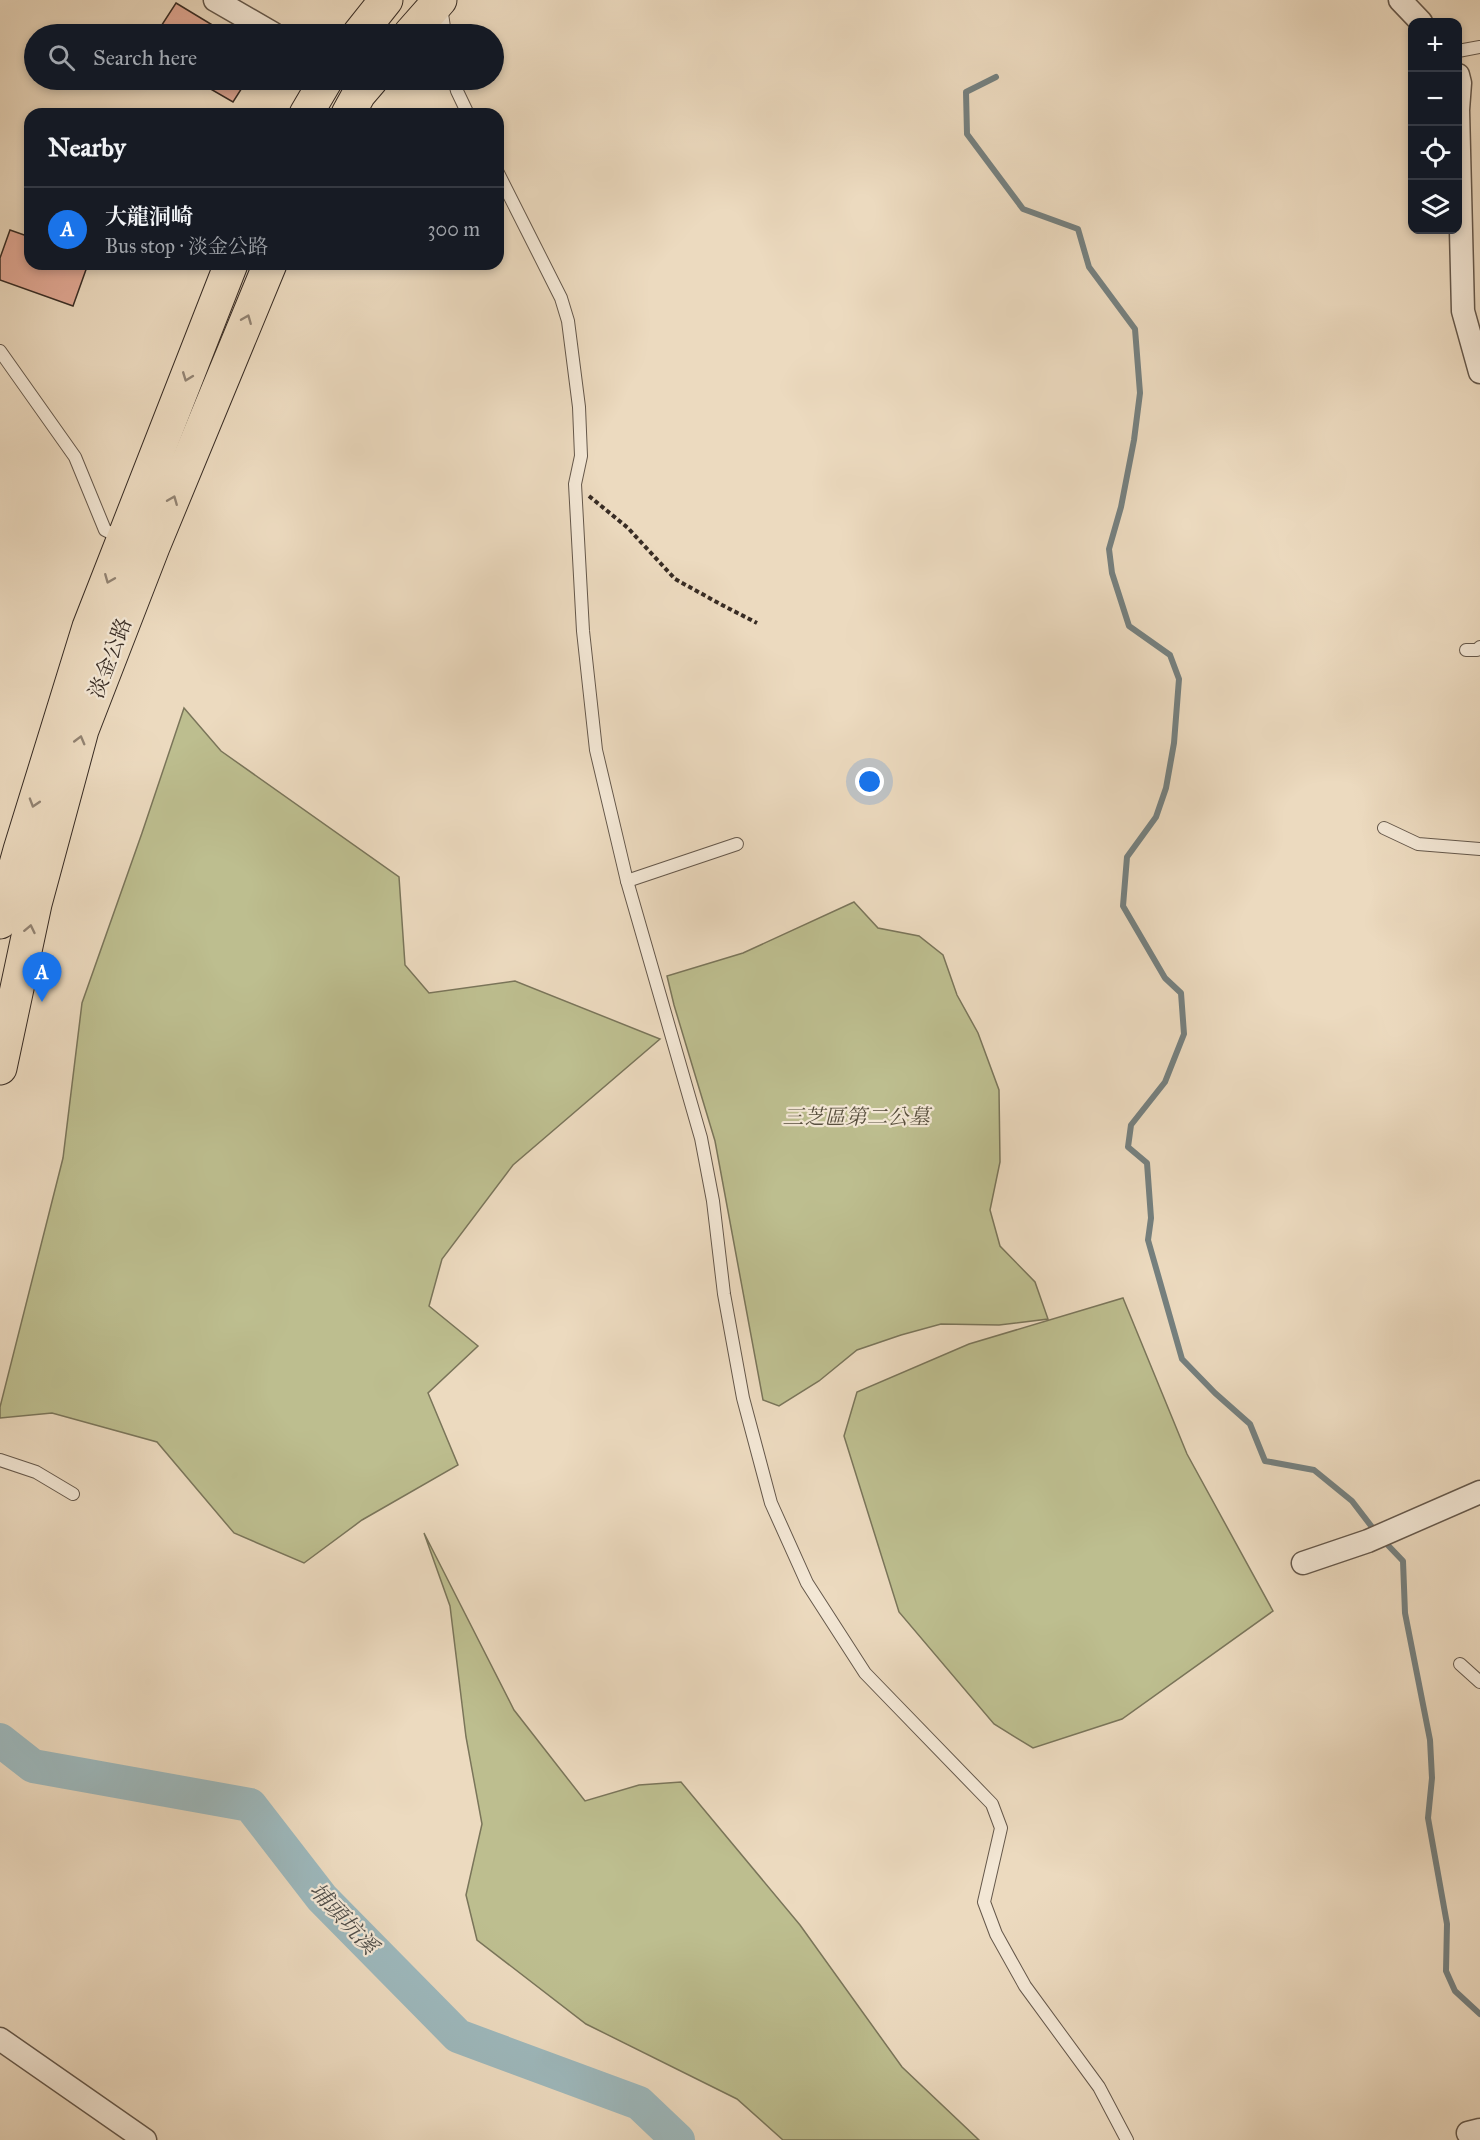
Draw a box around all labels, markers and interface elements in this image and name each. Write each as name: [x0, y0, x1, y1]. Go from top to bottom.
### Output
map controls: [1408, 18, 1462, 234]
button: +: [1408, 18, 1462, 72]
search box: [24, 24, 504, 90]
icon: search: [45, 41, 78, 74]
text: Search here: [93, 44, 197, 71]
button: −: [1408, 72, 1462, 126]
button: locate: [1408, 126, 1462, 180]
text: Nearby: [48, 131, 126, 163]
button: layers: [1408, 180, 1462, 234]
text: 大龍洞崎: [105, 203, 193, 230]
text: A: [61, 217, 74, 241]
text: 300 m: [428, 217, 480, 241]
text: Bus stop · 淡金公路: [105, 234, 268, 258]
one-way arrow: [240, 315, 252, 326]
one-way arrow: [181, 371, 194, 382]
one-way arrow: [166, 495, 178, 506]
one-way arrow: [104, 572, 116, 583]
street label: 淡金公路: [83, 614, 137, 702]
one-way arrow: [72, 735, 85, 745]
your location: [855, 767, 884, 796]
one-way arrow: [29, 797, 41, 808]
one-way arrow: [23, 924, 36, 934]
pin: A: [22, 952, 62, 1002]
park label: 三芝區第二公墓: [783, 1104, 932, 1130]
water label: 埔頭坑溪: [304, 1877, 385, 1961]

